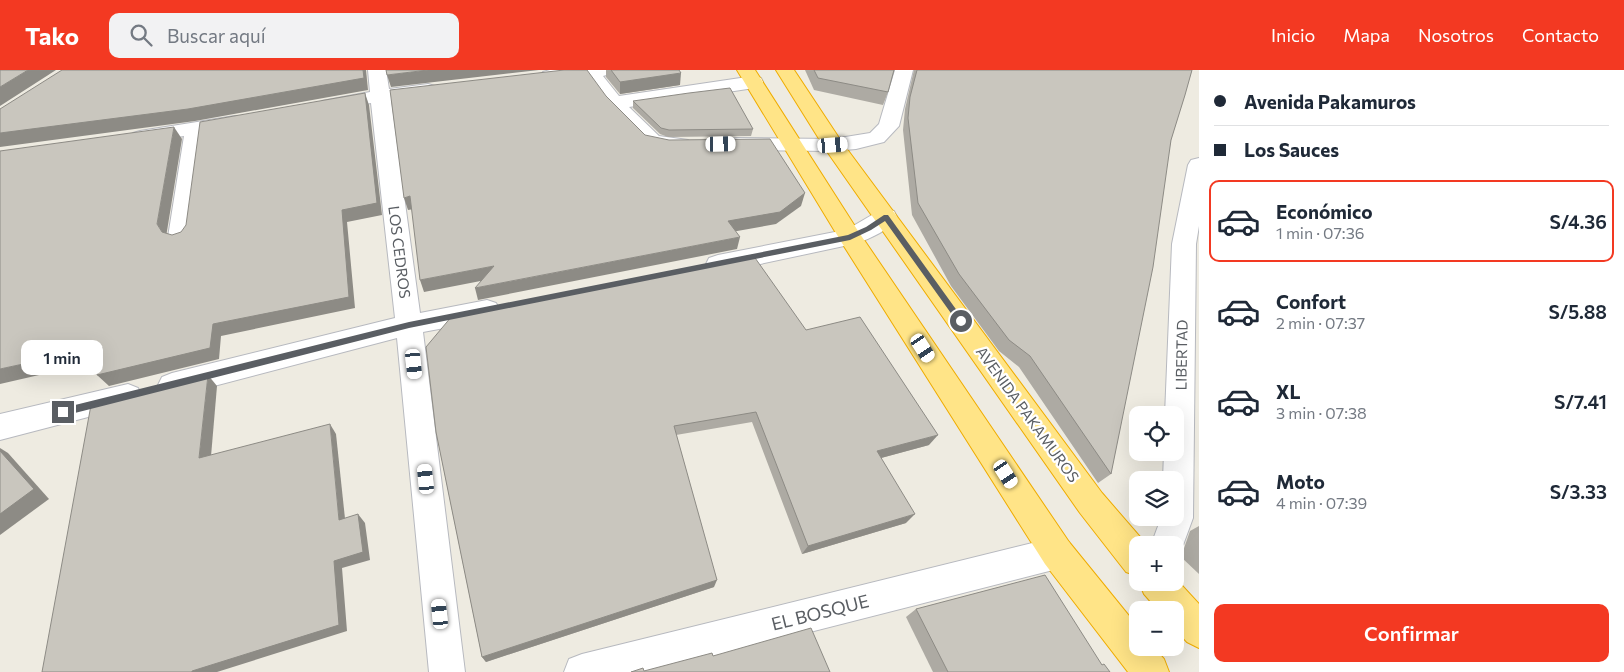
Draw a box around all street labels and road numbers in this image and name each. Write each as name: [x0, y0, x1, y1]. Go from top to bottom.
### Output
street label: LOS CEDROS: [385, 205, 415, 300]
street label: LIBERTAD: [1171, 319, 1191, 391]
street label: AVENIDA PAKAMUROS: [973, 343, 1083, 485]
street label: EL BOSQUE: [769, 589, 871, 635]

